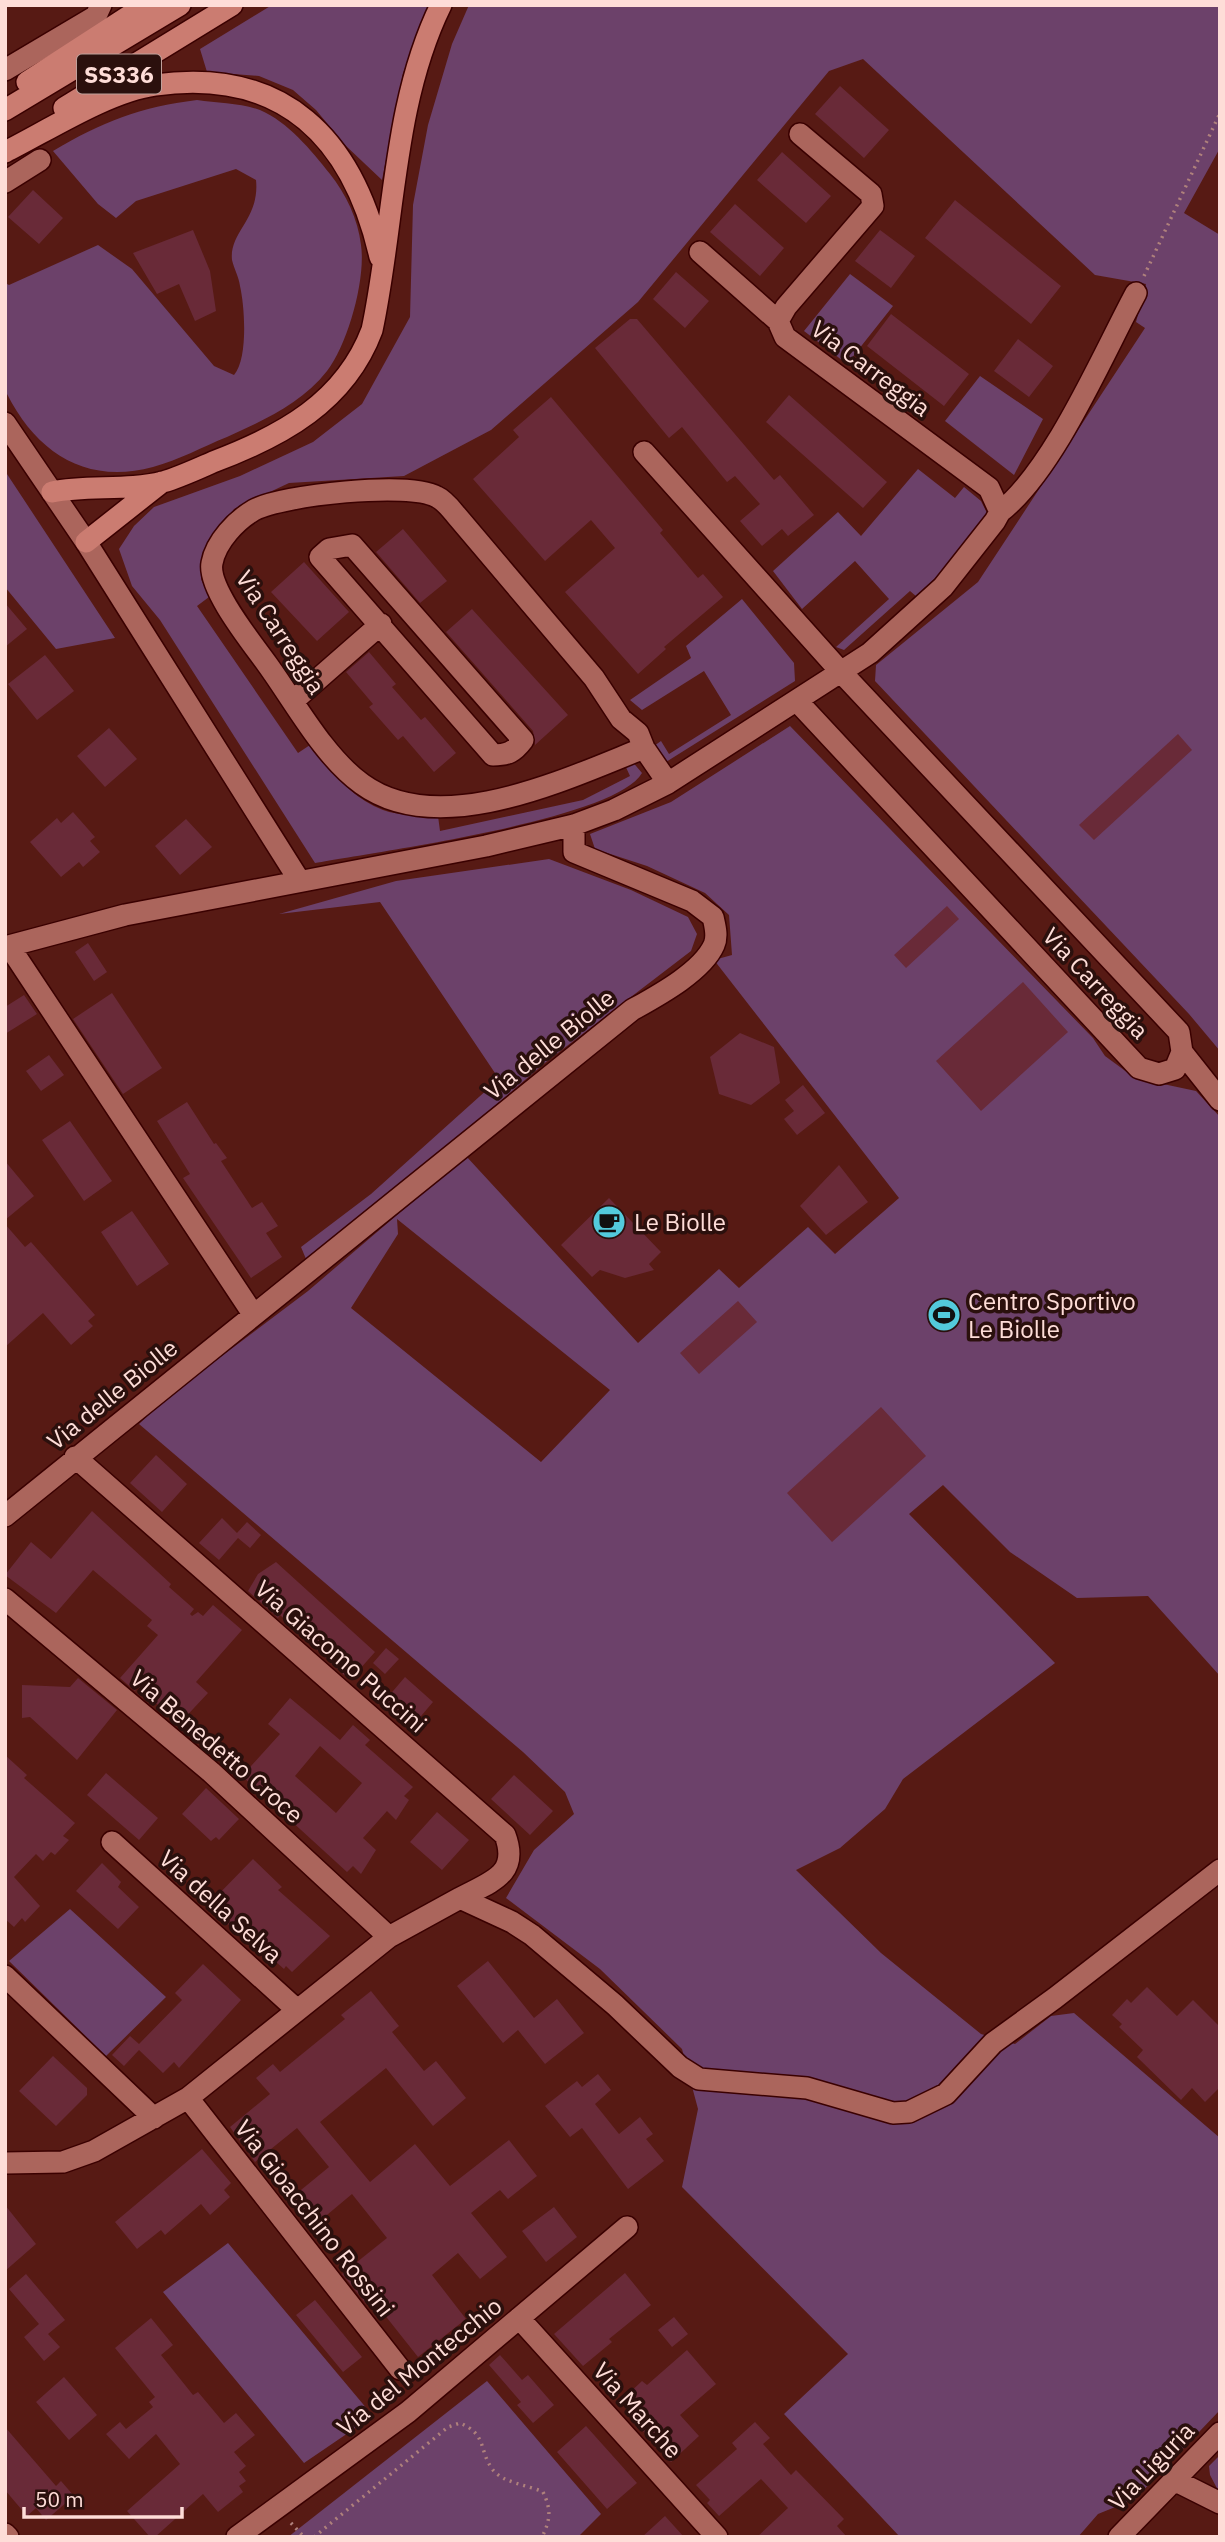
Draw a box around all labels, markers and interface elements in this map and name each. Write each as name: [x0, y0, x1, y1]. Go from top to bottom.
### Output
road number: SS336: [77, 54, 161, 94]
street label: Via Carreggia: [805, 313, 937, 424]
street label: Via Carreggia: [229, 564, 333, 700]
street label: Via Carreggia: [1036, 920, 1156, 1046]
street label: Via delle Biolle: [477, 981, 621, 1107]
cafe icon: Le Biolle: [590, 1203, 628, 1241]
place label: Le Biolle: [634, 1206, 726, 1238]
place label: Centro Sportivo Le Biolle: [968, 1285, 1136, 1345]
sports icon: Centro Sportivo Le Biolle: [925, 1296, 963, 1334]
street label: Via delle Biolle: [40, 1331, 184, 1457]
street label: Via Giacomo Puccini: [248, 1572, 434, 1740]
street label: Via Benedetto Croce: [124, 1662, 310, 1830]
street label: Via della Selva: [153, 1842, 290, 1970]
street label: Via Gioacchino Rossini: [228, 2113, 402, 2323]
street label: Via del Montecchio: [330, 2290, 508, 2442]
street label: Via Marche: [586, 2355, 690, 2465]
street label: Via Liguria: [1101, 2415, 1201, 2517]
scale bar: [24, 2476, 182, 2520]
text: 50 m: [35, 2485, 84, 2513]

